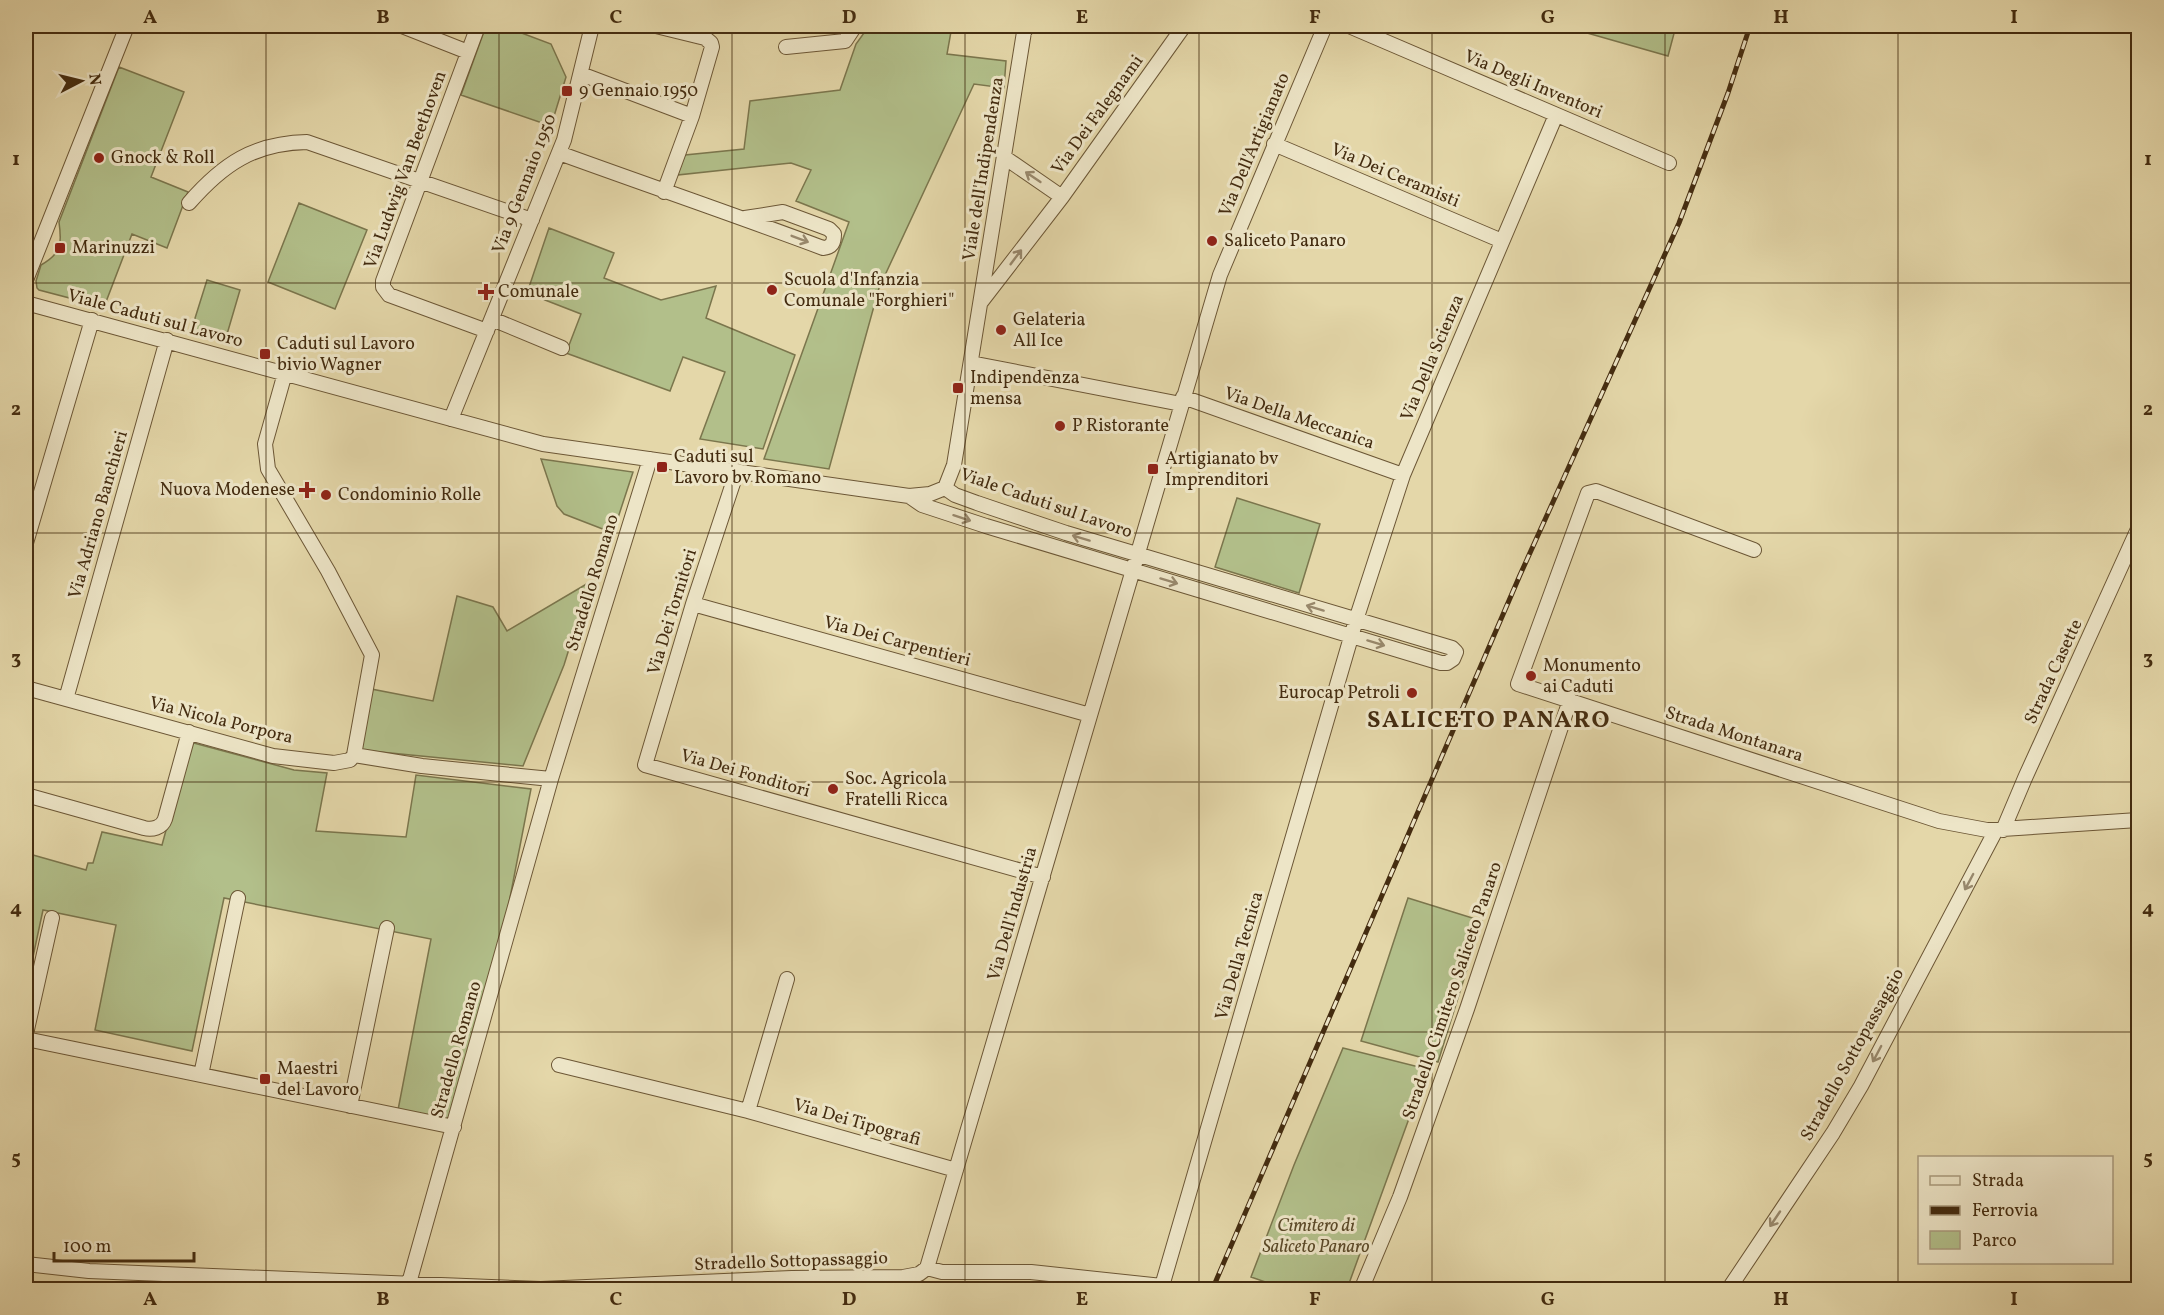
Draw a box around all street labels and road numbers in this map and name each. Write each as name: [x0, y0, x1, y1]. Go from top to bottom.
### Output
street label: Via Degli Inventori: [1460, 45, 1606, 125]
street label: Via Dei Falegnami: [1046, 50, 1150, 180]
street label: Via Ludwig Van Beethoven: [359, 67, 454, 272]
street label: Via Dell'Artigianato: [1213, 69, 1297, 221]
street label: Viale dell'Indipendenza: [957, 75, 1011, 263]
street label: Via 9 Gennaio 1950: [487, 110, 563, 258]
street label: Via Dei Ceramisti: [1327, 138, 1463, 214]
street label: Viale Caduti sul Lavoro: [64, 283, 246, 355]
street label: Via Della Scienza: [1395, 291, 1471, 425]
street label: Via Della Meccanica: [1220, 382, 1378, 456]
street label: Via Adriano Banchieri: [63, 428, 135, 602]
street label: Viale Caduti sul Lavoro: [956, 463, 1136, 545]
street label: Stradello Romano: [560, 511, 626, 655]
street label: Via Dei Tornitori: [642, 546, 704, 678]
street label: Via Dei Carpentieri: [821, 610, 973, 674]
street label: Strada Casette: [2019, 615, 2089, 729]
street label: Via Nicola Porpora: [147, 691, 295, 751]
street label: Strada Montanara: [1662, 701, 1806, 769]
street label: Via Dei Fonditori: [677, 744, 813, 804]
street label: Via Dell'Industria: [982, 844, 1044, 984]
street label: Stradello Cimitero Saliceto Panaro: [1397, 859, 1509, 1123]
street label: Via Della Tecnica: [1210, 889, 1270, 1023]
street label: Stradello Sottopassaggio: [1795, 964, 1911, 1146]
street label: Stradello Romano: [425, 978, 489, 1122]
street label: Via Dei Tipografi: [790, 1093, 924, 1153]
street label: Stradello Sottopassaggio: [694, 1246, 888, 1278]

